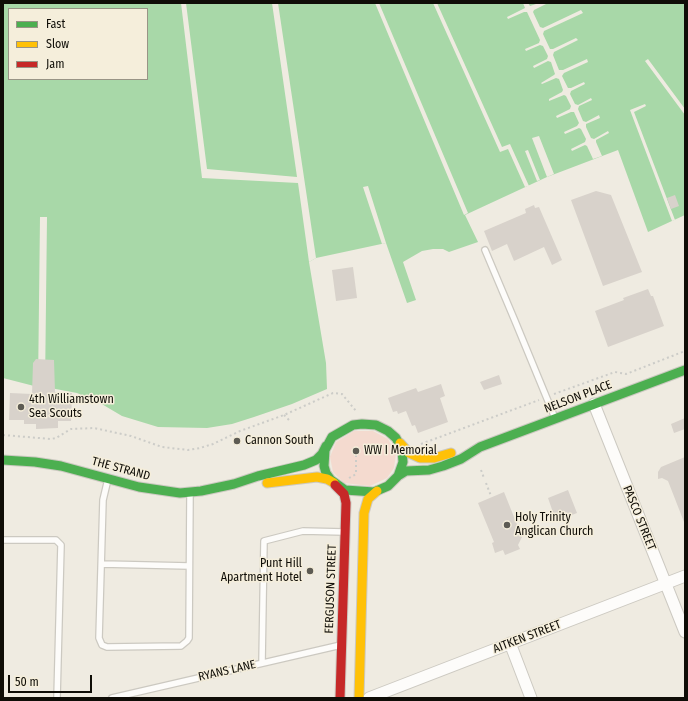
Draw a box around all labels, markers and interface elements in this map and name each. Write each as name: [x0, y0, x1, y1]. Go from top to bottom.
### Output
legend: [8, 8, 148, 80]
text: Fast: [46, 17, 65, 31]
text: Slow: [46, 37, 69, 51]
text: Jam: [46, 57, 64, 71]
street label: NELSON PLACE: [542, 378, 614, 416]
place label: 4th Williamstown Sea Scouts: [29, 393, 114, 421]
marker: 4th Williamstown Sea Scouts: [16, 402, 26, 412]
place label: Cannon South: [245, 434, 314, 448]
marker: Cannon South: [232, 436, 242, 446]
place label: WW I Memorial: [364, 444, 437, 458]
marker: WW I Memorial: [351, 446, 361, 456]
street label: THE STRAND: [90, 454, 152, 484]
street label: PASCO STREET: [619, 483, 659, 553]
place label: Holy Trinity Anglican Church: [515, 511, 593, 539]
marker: Holy Trinity Anglican Church: [502, 520, 512, 530]
street label: FERGUSON STREET: [322, 544, 340, 634]
place label: Punt Hill Apartment Hotel: [221, 557, 302, 585]
marker: Punt Hill Apartment Hotel: [305, 566, 315, 576]
street label: AITKEN STREET: [491, 617, 563, 657]
street label: RYANS LANE: [197, 657, 257, 685]
scale bar: [10, 667, 94, 693]
text: 50 m: [15, 675, 39, 689]

